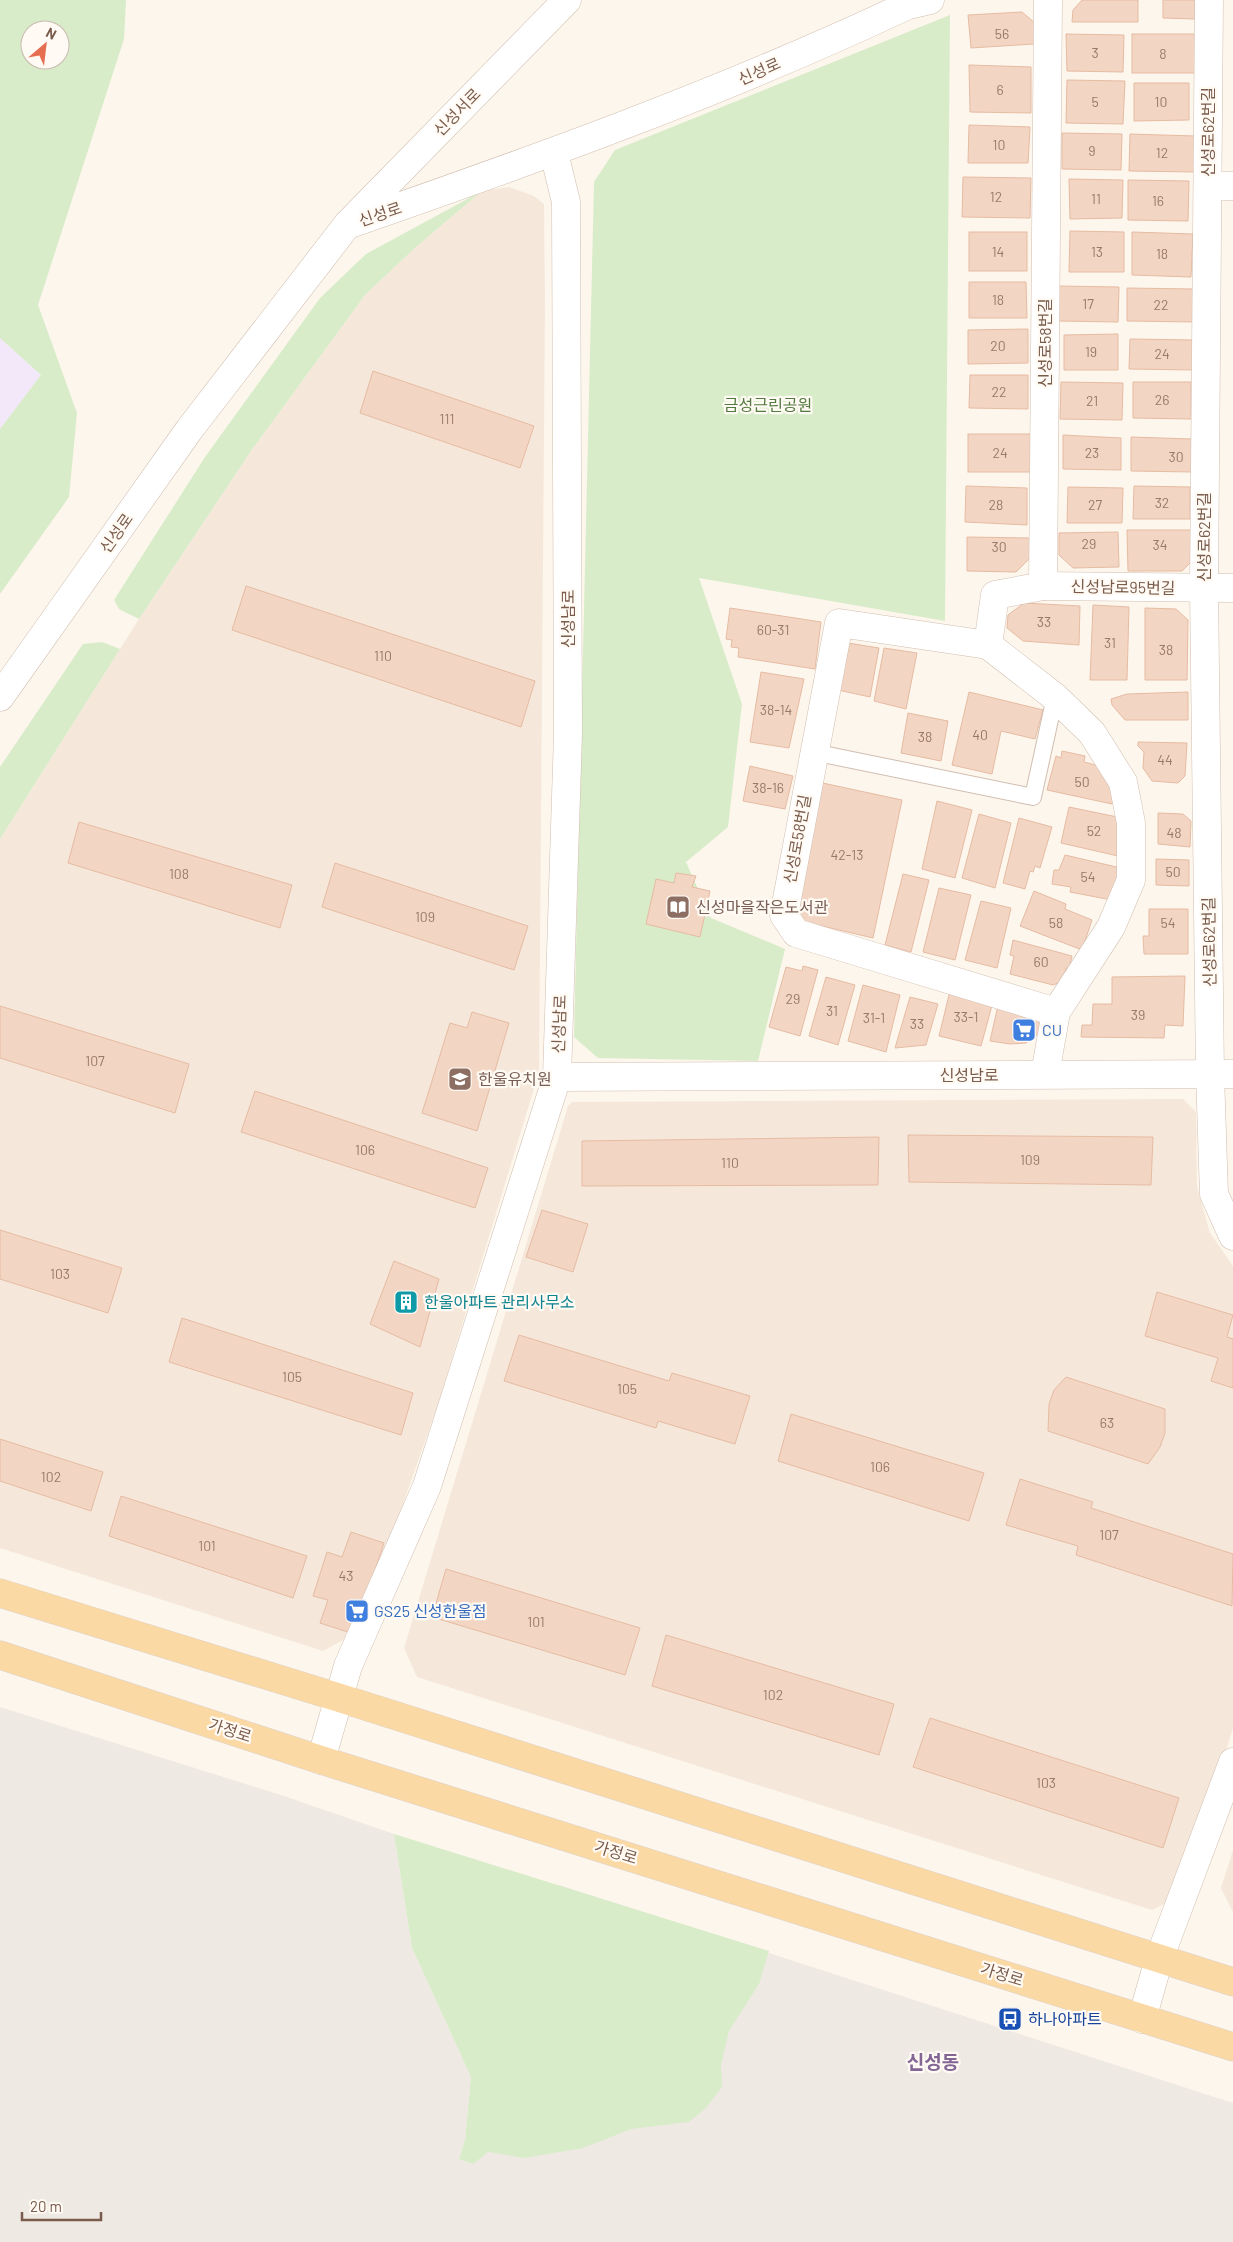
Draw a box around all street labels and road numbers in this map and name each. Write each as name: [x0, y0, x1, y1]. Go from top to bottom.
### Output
street label: 신성로: [735, 53, 783, 88]
street label: 신성서로: [429, 84, 484, 139]
street label: 신성로62번길: [1198, 87, 1217, 177]
street label: 신성로: [356, 197, 404, 230]
street label: 신성로58번길: [1035, 298, 1054, 388]
street label: 신성로62번길: [1194, 492, 1213, 582]
street label: 신성로: [95, 509, 136, 556]
street label: 신성남로95번길: [1070, 576, 1176, 597]
street label: 신성남로: [558, 589, 577, 648]
street label: 신성로58번길: [779, 793, 814, 885]
street label: 신성로62번길: [1198, 897, 1219, 987]
street label: 신성남로: [548, 994, 569, 1054]
street label: 신성남로: [940, 1065, 999, 1084]
street label: 가정로: [206, 1714, 254, 1745]
street label: 가정로: [592, 1836, 640, 1867]
street label: 가정로: [978, 1958, 1026, 1989]

